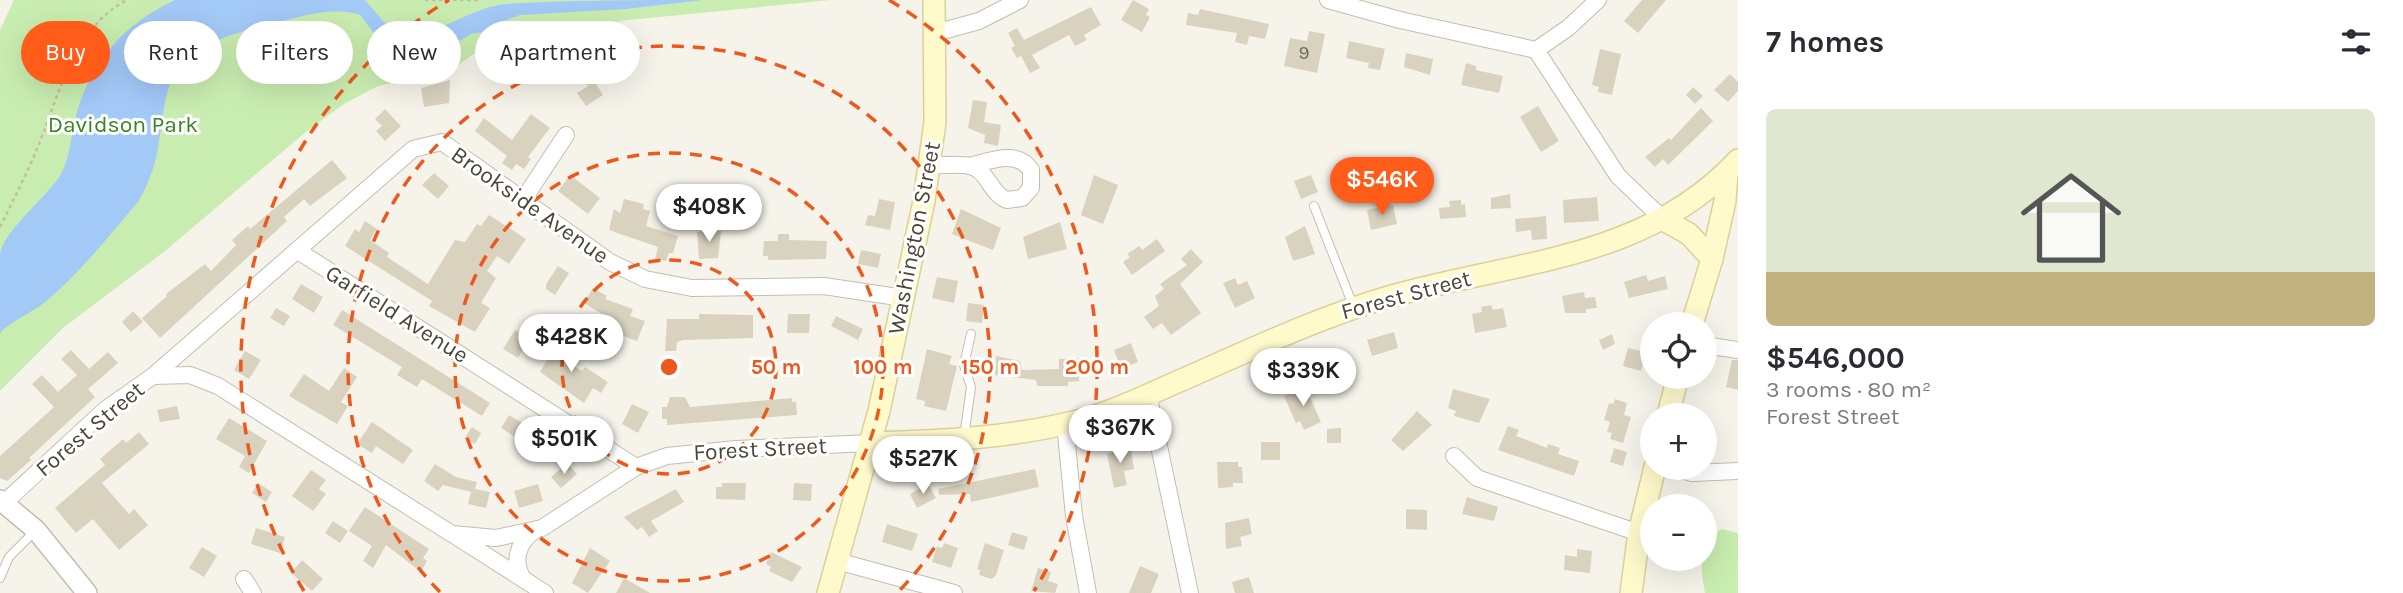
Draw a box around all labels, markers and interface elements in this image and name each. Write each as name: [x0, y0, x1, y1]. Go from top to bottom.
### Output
chip: Buy: [21, 21, 110, 84]
chip: Rent: [124, 21, 222, 84]
chip: Filters: [236, 21, 353, 84]
chip: New: [367, 21, 461, 84]
chip: Apartment: [475, 21, 640, 84]
icon: filters: [2337, 23, 2375, 61]
text: 7 homes: [1766, 24, 1884, 60]
house number: 9: [1298, 42, 1310, 64]
park label: Davidson Park: [48, 111, 198, 138]
street label: Washington Street: [882, 139, 946, 337]
street label: Brookside Avenue: [446, 141, 614, 269]
icon: home: [2008, 155, 2134, 281]
pin: $546K: [1333, 158, 1431, 217]
text: $546K: [1346, 166, 1418, 193]
pin: $408K: [660, 184, 758, 244]
text: $408K: [672, 193, 746, 220]
street label: Garfield Avenue: [320, 259, 474, 369]
street label: Forest Street: [1338, 265, 1474, 325]
map controls: [1640, 312, 1717, 571]
button: locate: [1640, 312, 1717, 389]
pin: $428K: [522, 314, 620, 374]
text: $428K: [534, 323, 608, 350]
text: $546,000: [1766, 340, 1905, 376]
pin: $339K: [1254, 348, 1352, 408]
centre of rings: [657, 355, 681, 379]
text: 50 m: [751, 355, 801, 379]
text: 100 m: [853, 355, 913, 379]
text: 150 m: [961, 355, 1019, 379]
text: 200 m: [1065, 355, 1129, 379]
text: $339K: [1266, 357, 1340, 384]
street label: Forest Street: [30, 376, 150, 482]
text: 3 rooms · 80 m²: [1766, 376, 1931, 403]
button: +: [1640, 403, 1717, 480]
text: Forest Street: [1766, 403, 1899, 430]
pin: $367K: [1071, 406, 1169, 465]
text: $367K: [1085, 414, 1155, 441]
pin: $501K: [515, 416, 613, 476]
text: $501K: [530, 425, 598, 452]
street label: Forest Street: [693, 432, 828, 466]
pin: $527K: [874, 436, 972, 496]
text: $527K: [888, 445, 958, 472]
button: −: [1640, 494, 1717, 571]

